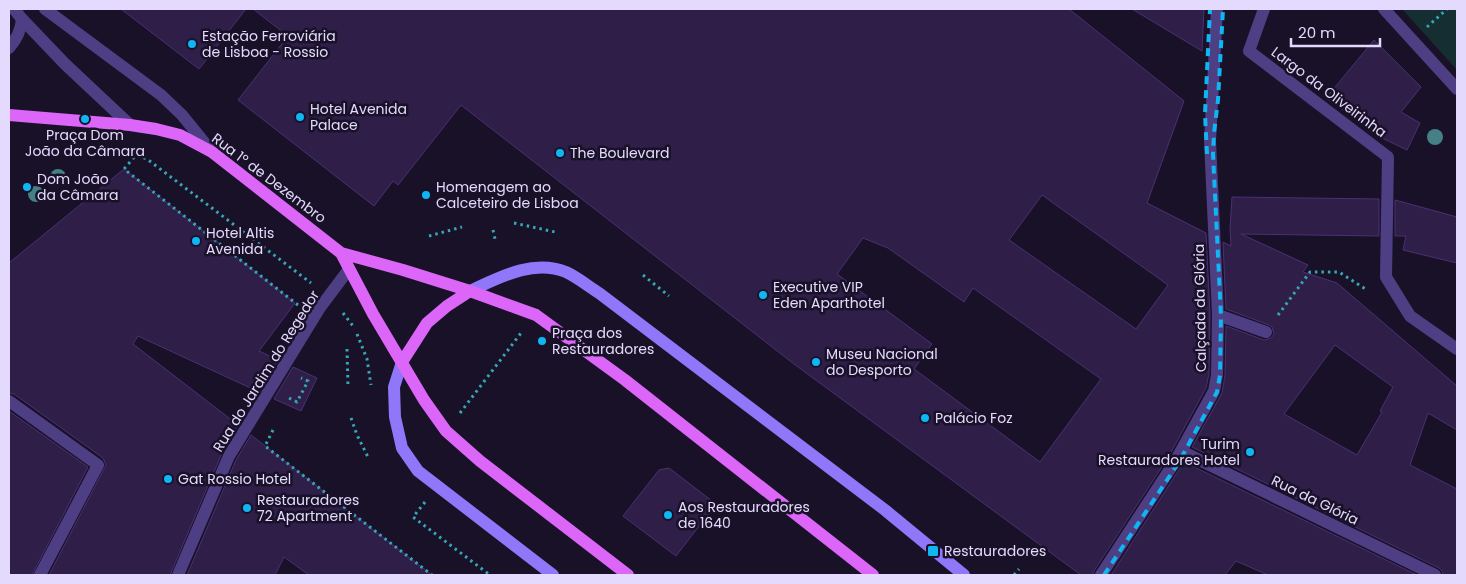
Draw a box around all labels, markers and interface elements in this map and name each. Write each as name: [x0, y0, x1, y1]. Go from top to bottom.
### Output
scale bar: [1291, 15, 1380, 47]
text: 20 m: [1298, 22, 1336, 43]
place label: Estação Ferroviária de Lisboa - Rossio: [202, 26, 336, 62]
marker: Estação Ferroviária de Lisboa - Rossio: [186, 38, 198, 50]
street label: Largo da Oliveirinha: [1267, 42, 1391, 142]
place label: Hotel Avenida Palace: [310, 99, 407, 135]
marker: Hotel Avenida Palace: [294, 111, 306, 123]
marker: Praça Dom João da Câmara: [79, 113, 91, 125]
place label: Praça Dom João da Câmara: [25, 125, 145, 161]
street label: Rua 1º de Dezembro: [208, 128, 330, 228]
place label: The Boulevard: [570, 143, 670, 163]
marker: The Boulevard: [554, 147, 566, 159]
place label: Dom João da Câmara: [37, 169, 119, 205]
place label: Homenagem ao Calceteiro de Lisboa: [436, 177, 579, 213]
marker: Dom João da Câmara: [21, 181, 33, 193]
marker: Homenagem ao Calceteiro de Lisboa: [420, 189, 432, 201]
place label: Hotel Altis Avenida: [206, 223, 274, 259]
marker: Hotel Altis Avenida: [190, 235, 202, 247]
street label: Calçada da Glória: [1189, 244, 1211, 372]
place label: Executive VIP Eden Aparthotel: [773, 277, 885, 313]
street label: Rua do Jardim do Regedor: [208, 286, 324, 456]
marker: Executive VIP Eden Aparthotel: [757, 289, 769, 301]
place label: Praça dos Restauradores: [552, 323, 654, 359]
marker: Praça dos Restauradores: [536, 335, 548, 347]
place label: Museu Nacional do Desporto: [826, 344, 938, 380]
marker: Museu Nacional do Desporto: [810, 356, 822, 368]
place label: Palácio Foz: [935, 408, 1013, 428]
marker: Palácio Foz: [919, 412, 931, 424]
place label: Turim Restauradores Hotel: [1098, 434, 1240, 470]
marker: Turim Restauradores Hotel: [1244, 446, 1256, 458]
place label: Gat Rossio Hotel: [178, 469, 291, 489]
street label: Rua da Glória: [1268, 470, 1362, 530]
marker: Gat Rossio Hotel: [162, 473, 174, 485]
place label: Restauradores 72 Apartment: [257, 490, 359, 526]
place label: Aos Restauradores de 1640: [678, 497, 810, 533]
marker: Restauradores 72 Apartment: [241, 502, 253, 514]
marker: Aos Restauradores de 1640: [662, 509, 674, 521]
place label: Restauradores: [944, 541, 1046, 561]
marker: Restauradores: [926, 544, 940, 558]

